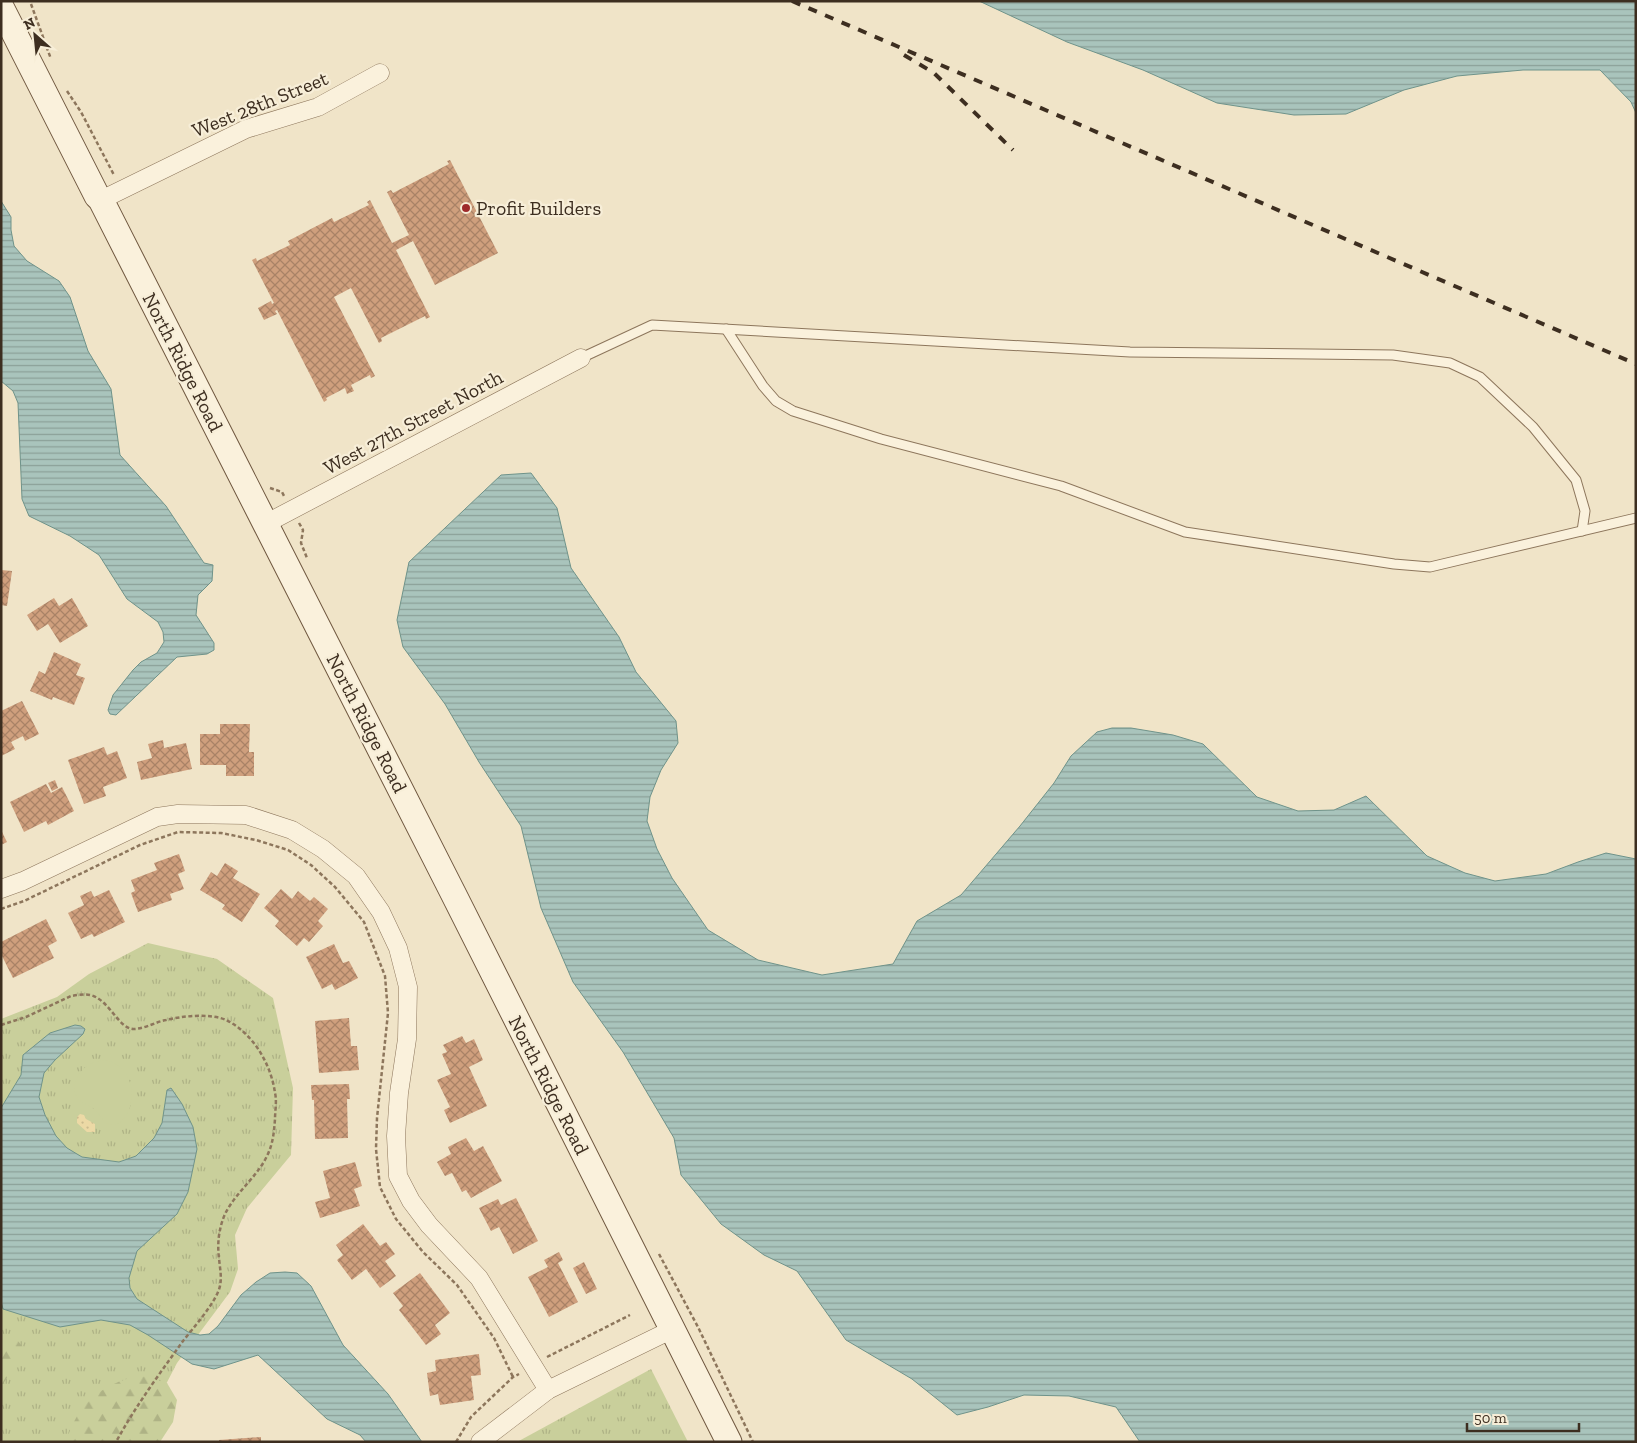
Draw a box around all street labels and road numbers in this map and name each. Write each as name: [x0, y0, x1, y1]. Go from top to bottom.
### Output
street label: West 28th Street: [188, 66, 332, 142]
street label: North Ridge Road: [138, 288, 228, 436]
street label: West 27th Street North: [319, 364, 507, 479]
street label: North Ridge Road: [322, 649, 412, 797]
street label: North Ridge Road: [504, 1011, 594, 1159]

